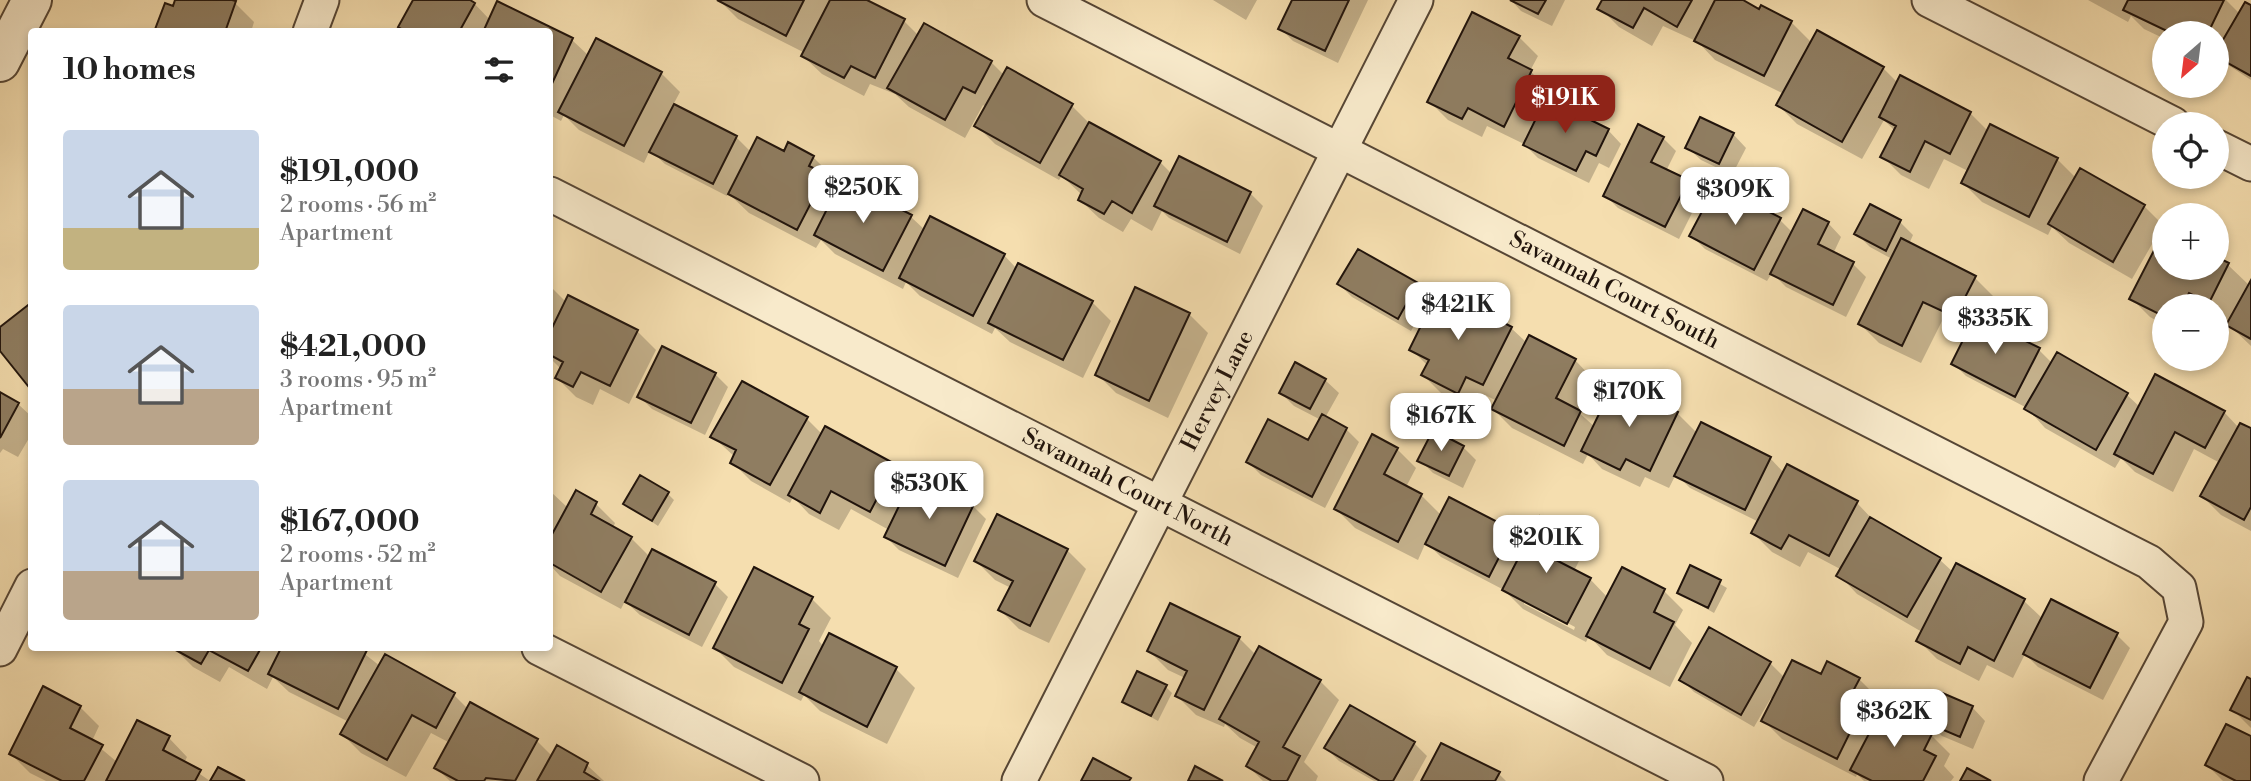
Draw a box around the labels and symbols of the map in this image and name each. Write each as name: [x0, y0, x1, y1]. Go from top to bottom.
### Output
north arrow: [2152, 21, 2230, 98]
pin: $191K: [1516, 76, 1614, 135]
pin: $250K: [814, 166, 912, 225]
pin: $309K: [1686, 168, 1784, 227]
street label: Savannah Court South: [1505, 225, 1724, 355]
pin: $421K: [1409, 282, 1507, 342]
pin: $335K: [1946, 296, 2044, 356]
street label: Hervey Lane: [1175, 326, 1260, 456]
pin: $170K: [1580, 370, 1678, 429]
pin: $167K: [1392, 393, 1490, 453]
street label: Savannah Court North: [1018, 422, 1238, 553]
pin: $530K: [880, 462, 978, 521]
pin: $201K: [1497, 516, 1595, 575]
pin: $362K: [1845, 690, 1943, 749]

